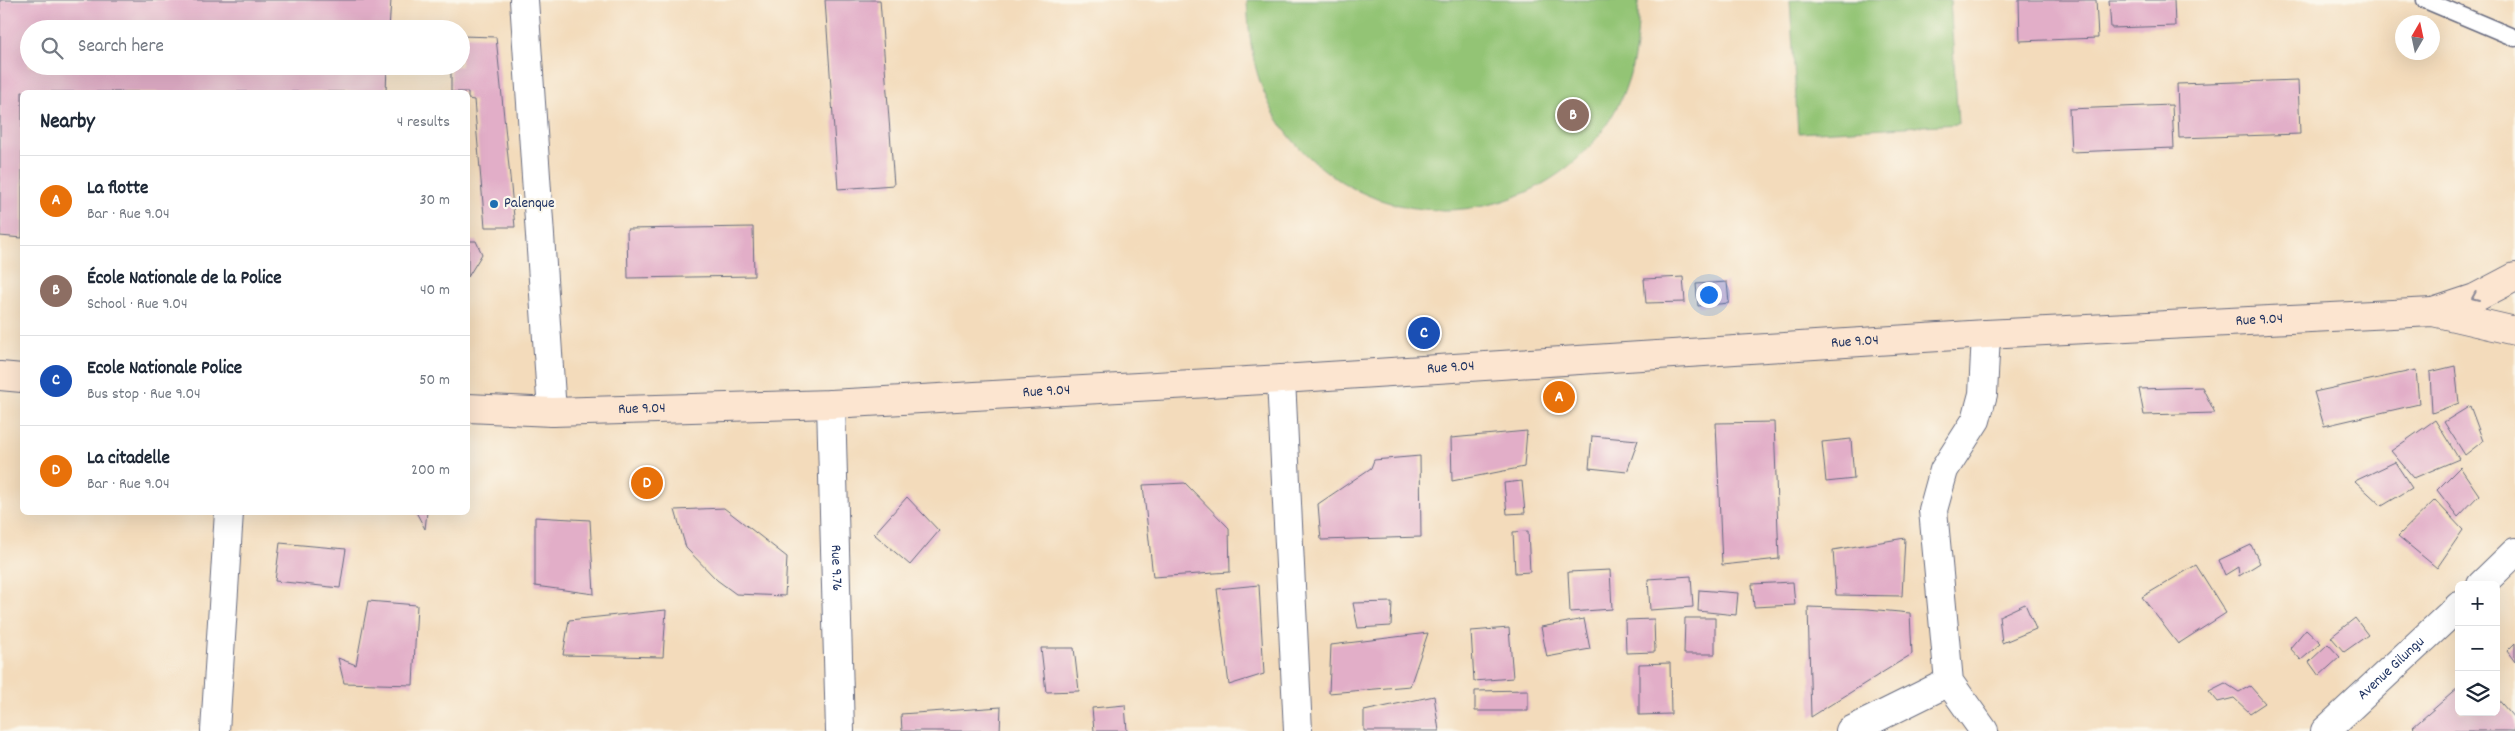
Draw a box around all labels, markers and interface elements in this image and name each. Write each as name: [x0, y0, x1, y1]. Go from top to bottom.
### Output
north arrow: [2395, 15, 2440, 60]
search box: [20, 20, 470, 75]
icon: search: [38, 34, 66, 62]
text: Search here: [78, 34, 164, 61]
pin: B: [1557, 96, 1589, 134]
text: Nearby: [40, 108, 95, 138]
text: 4 results: [397, 111, 450, 134]
text: La flotte: [87, 176, 148, 203]
text: A: [52, 189, 60, 212]
text: 30 m: [420, 189, 450, 212]
place label: Palenque: [504, 193, 555, 215]
marker: Palenque: [488, 198, 500, 210]
text: Bar · Rue 9.04: [87, 203, 170, 226]
text: École Nationale de la Police: [87, 266, 282, 293]
text: B: [52, 279, 60, 302]
text: 40 m: [420, 279, 450, 302]
your location: [1696, 282, 1722, 308]
one-way arrow: [2471, 291, 2480, 302]
text: School · Rue 9.04: [87, 293, 188, 316]
street label: Rue 9.04: [2235, 308, 2284, 333]
pin: C: [1408, 314, 1440, 352]
street label: Rue 9.04: [1830, 330, 1879, 355]
text: Ecole Nationale Police: [87, 356, 242, 383]
street label: Rue 9.04: [1426, 356, 1475, 381]
text: C: [52, 369, 60, 392]
text: 50 m: [419, 369, 450, 392]
pin: A: [1543, 378, 1575, 416]
street label: Rue 9.04: [1022, 380, 1071, 404]
text: Bus stop · Rue 9.04: [87, 383, 201, 406]
street label: Rue 9.04: [618, 398, 666, 421]
text: La citadelle: [87, 446, 170, 473]
text: D: [52, 459, 60, 482]
text: 200 m: [411, 459, 450, 482]
pin: D: [631, 464, 663, 502]
text: Bar · Rue 9.04: [87, 473, 170, 496]
street label: Rue 9.76: [824, 544, 847, 591]
map controls: [2455, 581, 2500, 716]
button: +: [2455, 581, 2500, 626]
button: −: [2455, 626, 2500, 671]
street label: Avenue Gilungu: [2353, 632, 2430, 706]
button: layers: [2455, 671, 2500, 716]

